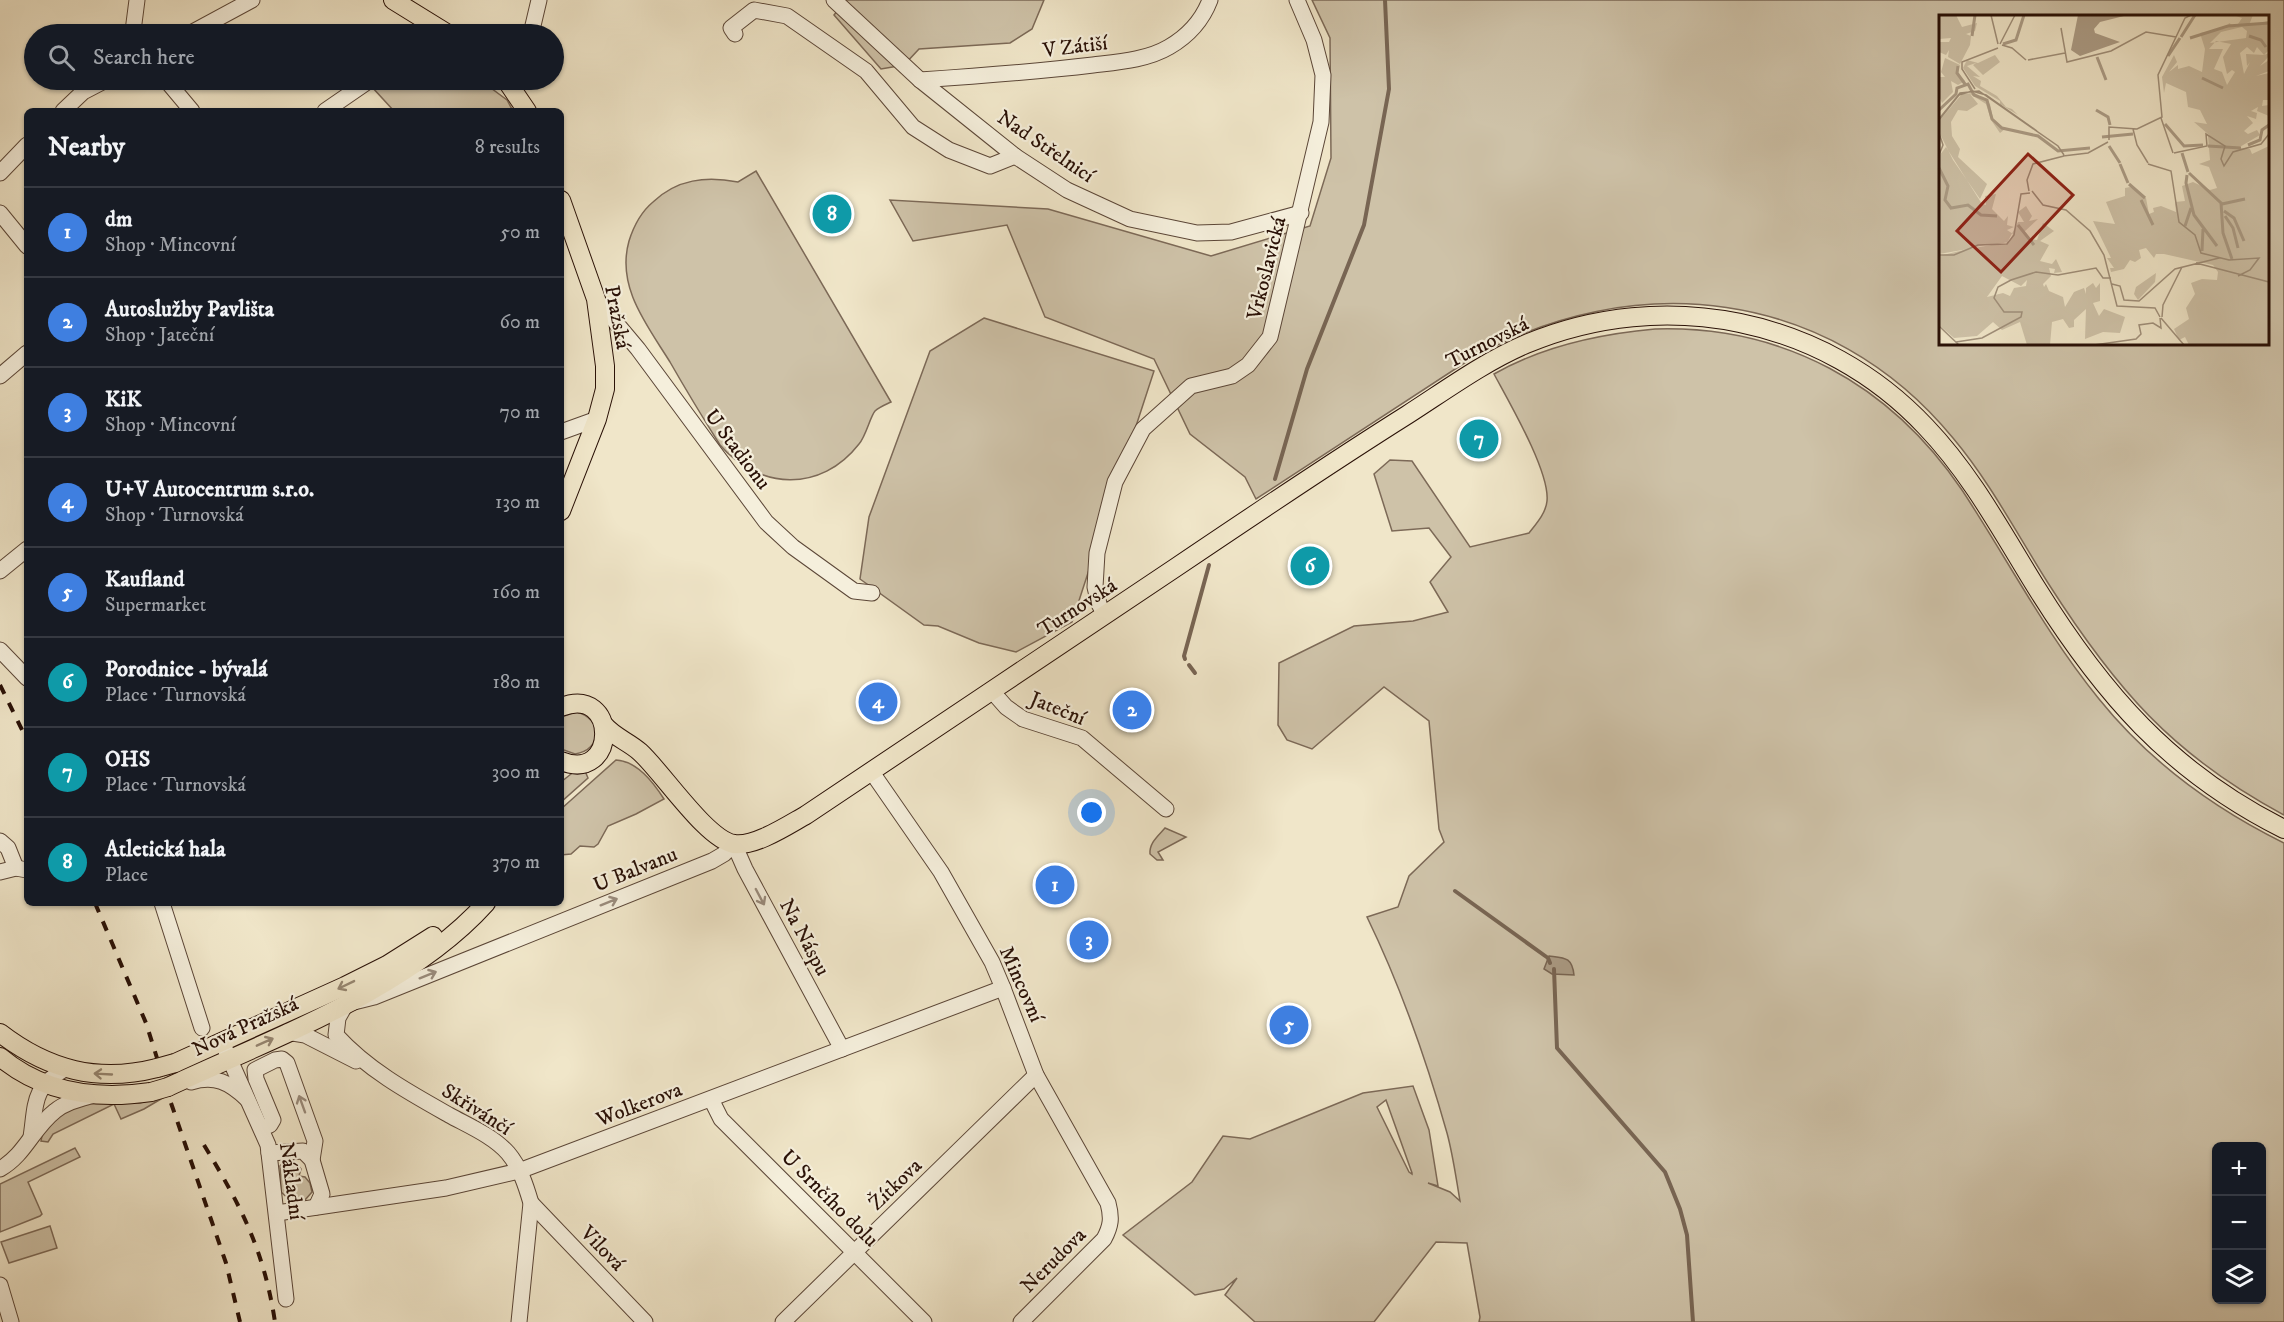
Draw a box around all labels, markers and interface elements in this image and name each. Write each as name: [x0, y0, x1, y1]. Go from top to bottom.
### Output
inset map: [1939, 15, 2269, 345]
search box: [24, 24, 564, 90]
street label: V Zátiší: [1040, 30, 1110, 64]
icon: search: [45, 41, 78, 74]
text: Search here: [93, 44, 195, 71]
street label: Nad Střelnicí: [992, 105, 1100, 190]
text: Nearby: [48, 131, 125, 164]
text: 8 results: [475, 135, 540, 160]
pin: 8: [812, 192, 852, 236]
text: dm: [105, 206, 133, 233]
street label: Vrkoslavická: [1241, 214, 1292, 324]
text: 1: [64, 220, 71, 245]
text: 50 m: [500, 220, 540, 245]
text: Shop · Mincovní: [105, 233, 236, 258]
street label: Pražská: [598, 283, 636, 351]
text: Autoslužby Pavlišta: [105, 296, 274, 323]
text: 2: [63, 310, 72, 335]
text: 60 m: [500, 310, 540, 335]
street label: Turnovská: [1442, 311, 1533, 375]
text: Shop · Jateční: [105, 323, 214, 348]
text: KiK: [105, 386, 142, 413]
text: 3: [64, 400, 71, 425]
text: 70 m: [499, 400, 540, 425]
street label: U Stadionu: [698, 404, 776, 495]
text: Shop · Mincovní: [105, 413, 236, 438]
pin: 7: [1460, 416, 1498, 462]
text: U+V Autocentrum s.r.o.: [105, 476, 314, 503]
text: 4: [62, 490, 73, 515]
text: 130 m: [495, 490, 540, 515]
text: Shop · Turnovská: [105, 503, 244, 528]
pin: 6: [1290, 544, 1330, 588]
text: Kaufland: [105, 566, 185, 593]
street label: Turnovská: [1033, 573, 1122, 643]
text: 5: [63, 580, 72, 605]
text: 160 m: [492, 580, 540, 605]
text: Supermarket: [105, 593, 206, 618]
text: Porodnice - bývalá: [105, 656, 268, 683]
text: 6: [62, 670, 73, 695]
text: 180 m: [493, 670, 540, 695]
pin: 4: [858, 680, 898, 724]
text: Place · Turnovská: [105, 683, 246, 708]
street label: Jateční: [1024, 685, 1091, 732]
pin: 2: [1112, 688, 1152, 732]
text: OHS: [105, 746, 150, 773]
text: 7: [62, 760, 73, 785]
text: 300 m: [492, 760, 540, 785]
text: Place · Turnovská: [105, 773, 246, 798]
your location: [1077, 798, 1106, 827]
text: Atletická hala: [105, 836, 226, 863]
street label: U Balvanu: [590, 841, 681, 899]
text: 8: [62, 850, 73, 875]
text: 370 m: [492, 850, 540, 875]
pin: 1: [1036, 862, 1074, 908]
text: Place: [105, 863, 148, 888]
one-way arrow: [755, 887, 766, 905]
street label: Na Náspu: [773, 894, 835, 980]
one-way arrow: [599, 896, 618, 907]
pin: 3: [1070, 918, 1108, 962]
street label: Mincovní: [993, 942, 1050, 1028]
one-way arrow: [418, 969, 437, 980]
one-way arrow: [337, 980, 355, 992]
street label: Nová Pražská: [188, 991, 303, 1063]
pin: 5: [1270, 1002, 1308, 1048]
one-way arrow: [256, 1036, 274, 1048]
one-way arrow: [94, 1068, 114, 1079]
street label: Wolkerova: [592, 1077, 686, 1134]
street label: Skřivánčí: [436, 1078, 518, 1142]
one-way arrow: [295, 1095, 306, 1113]
street label: Nákladní: [273, 1141, 310, 1223]
map controls: [2212, 1142, 2266, 1304]
button: +: [2212, 1142, 2266, 1196]
street label: U Srnčího dolu: [775, 1144, 884, 1253]
street label: Žítkova: [862, 1152, 928, 1216]
button: −: [2212, 1196, 2266, 1250]
street label: Vilová: [574, 1220, 630, 1277]
street label: Nerudova: [1015, 1222, 1092, 1299]
button: layers: [2212, 1250, 2266, 1304]

